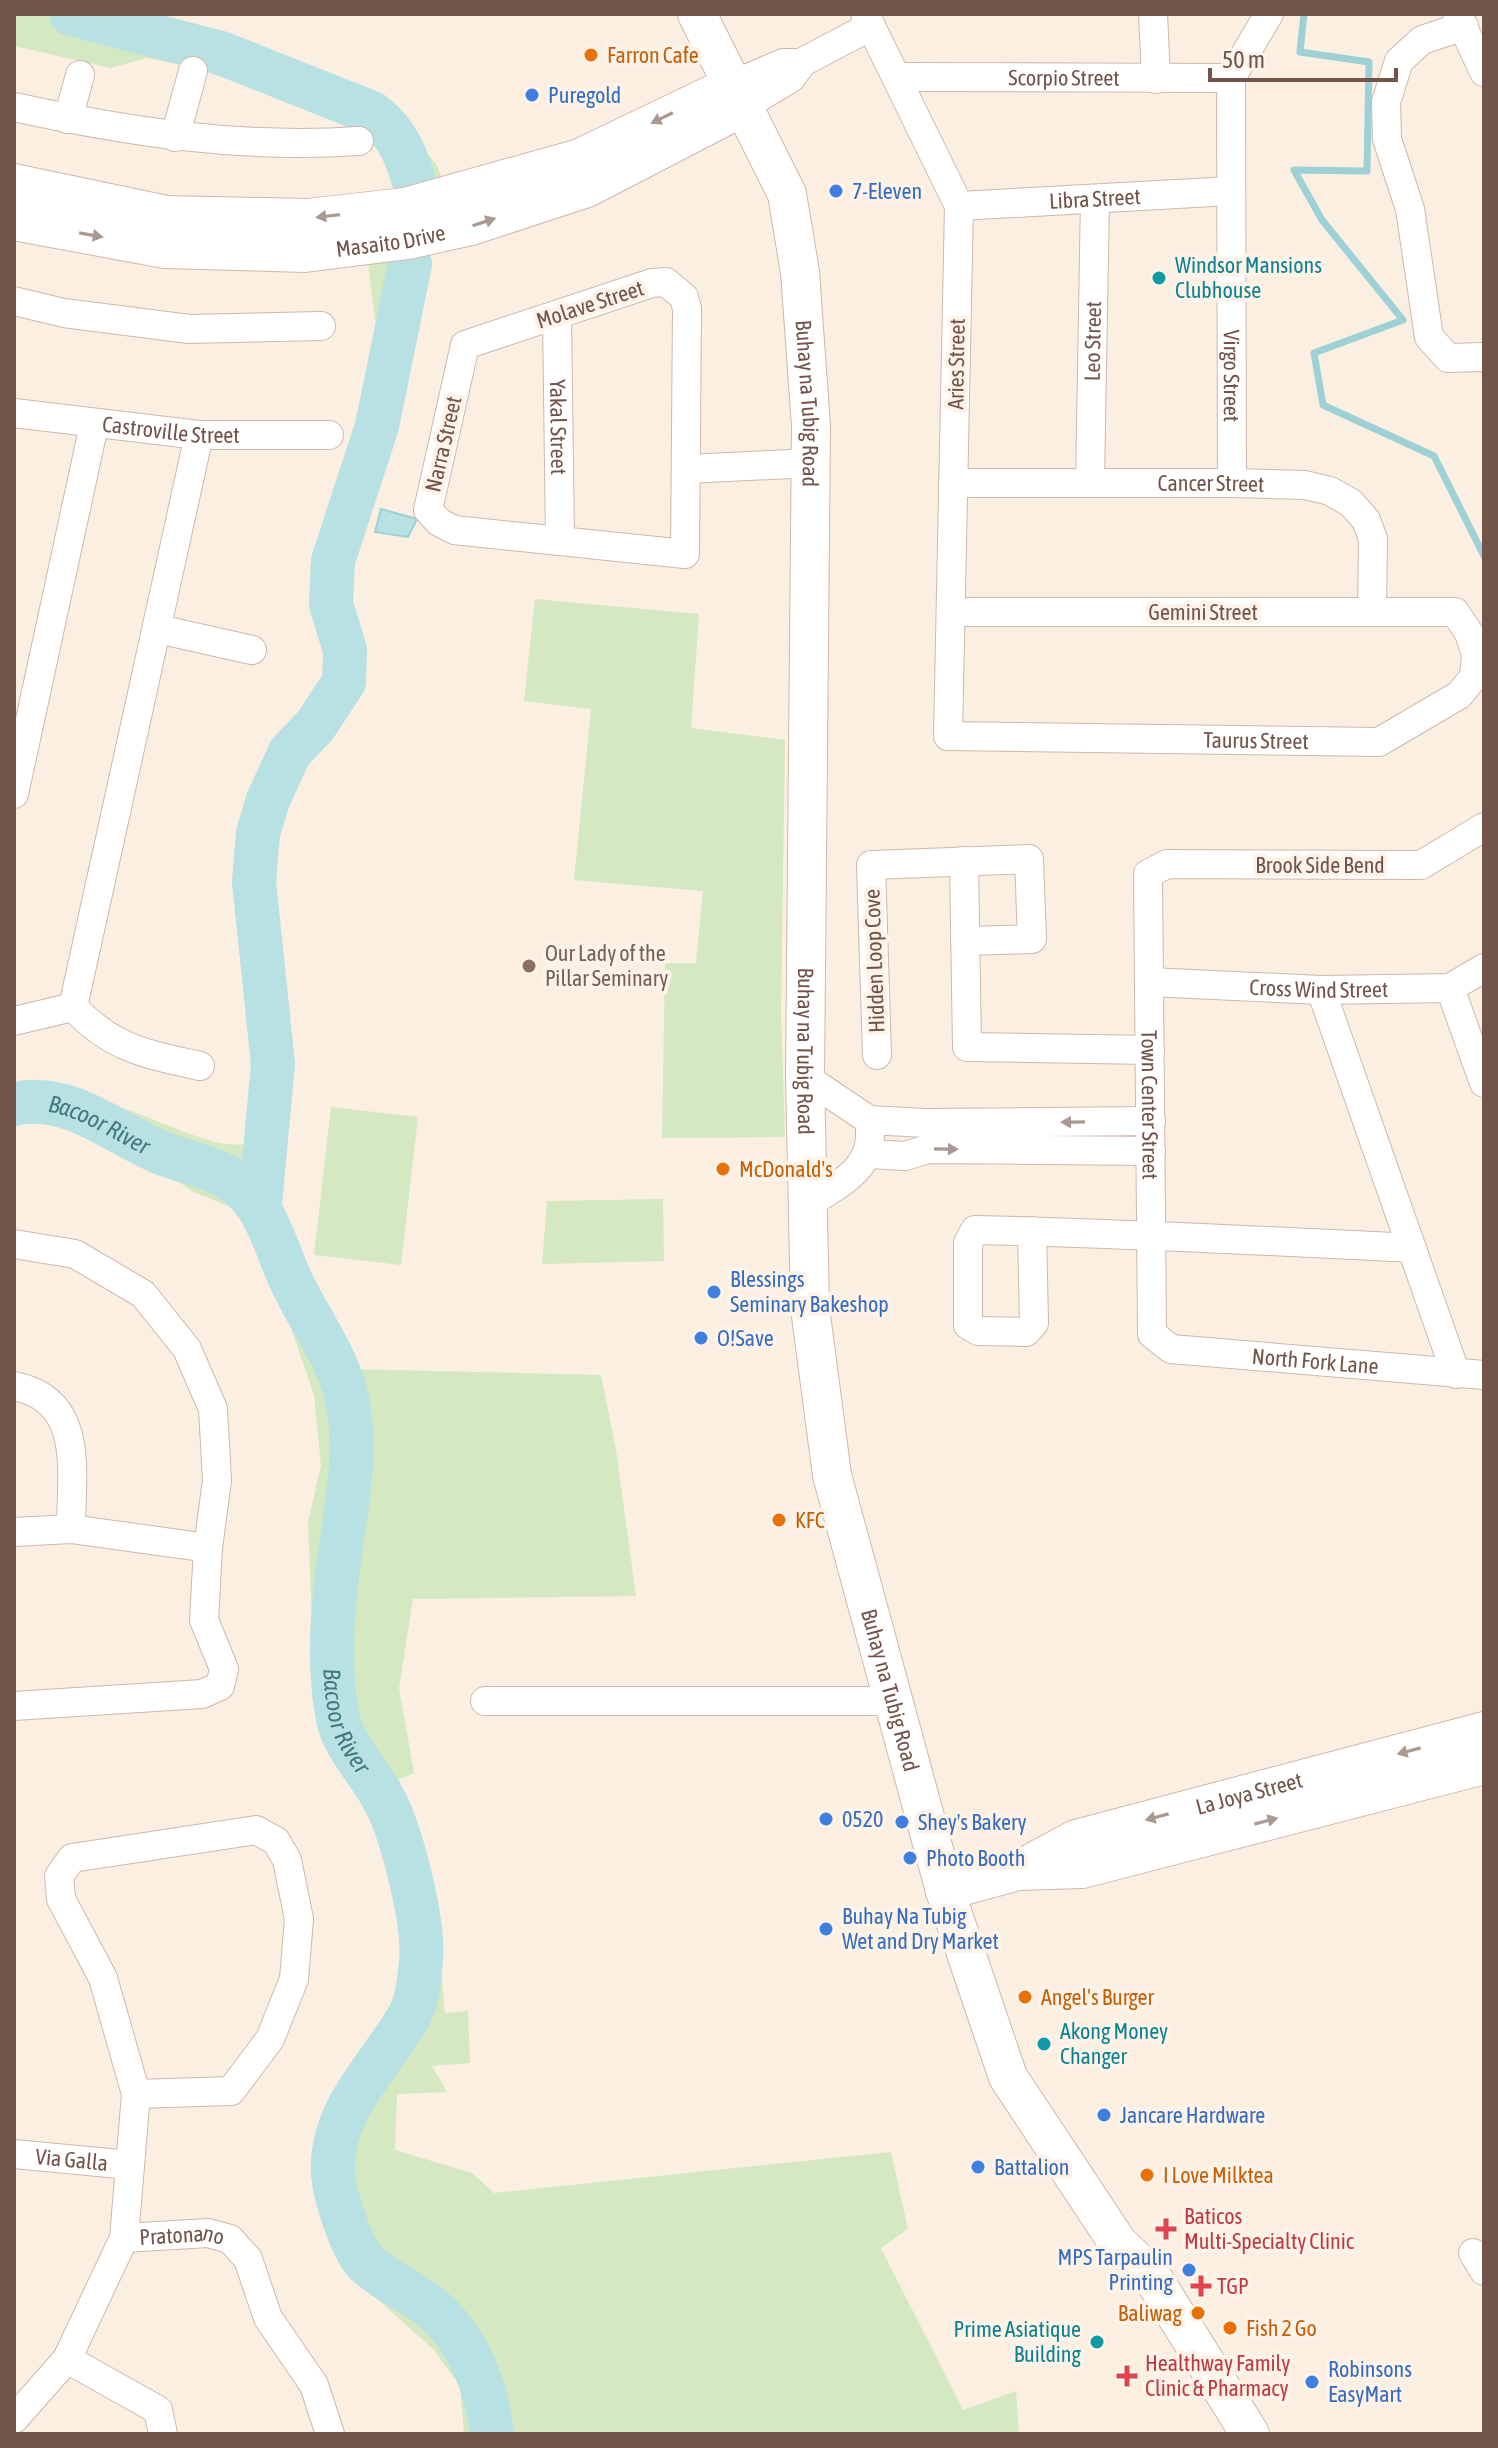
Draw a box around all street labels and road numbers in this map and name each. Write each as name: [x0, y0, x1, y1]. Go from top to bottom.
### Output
street label: Scorpio Street: [1008, 64, 1120, 91]
street label: Libra Street: [1048, 183, 1141, 214]
street label: Masaito Drive: [334, 219, 448, 262]
street label: Molave Street: [533, 274, 647, 334]
street label: Leo Street: [1079, 301, 1106, 381]
street label: Aries Street: [942, 318, 970, 410]
street label: Buhay na Tubig Road: [790, 319, 824, 487]
street label: Virgo Street: [1219, 330, 1245, 422]
street label: Yakal Street: [545, 379, 572, 475]
street label: Narra Street: [419, 394, 467, 494]
street label: Castroville Street: [101, 411, 240, 448]
street label: Cancer Street: [1158, 470, 1265, 497]
street label: Gemini Street: [1148, 599, 1258, 625]
street label: Taurus Street: [1203, 727, 1309, 754]
street label: Brook Side Bend: [1255, 852, 1385, 878]
street label: Hidden Loop Cove: [858, 889, 890, 1033]
street label: Buhay na Tubig Road: [792, 968, 819, 1135]
street label: Cross Wind Street: [1249, 974, 1388, 1003]
street label: Town Center Street: [1136, 1030, 1164, 1180]
street label: North Fork Lane: [1251, 1343, 1380, 1379]
street label: Buhay na Tubig Road: [856, 1606, 925, 1774]
street label: La Joya Street: [1193, 1767, 1305, 1820]
street label: Via Galla: [34, 2143, 109, 2176]
street label: Pratonano: [138, 2219, 227, 2250]

